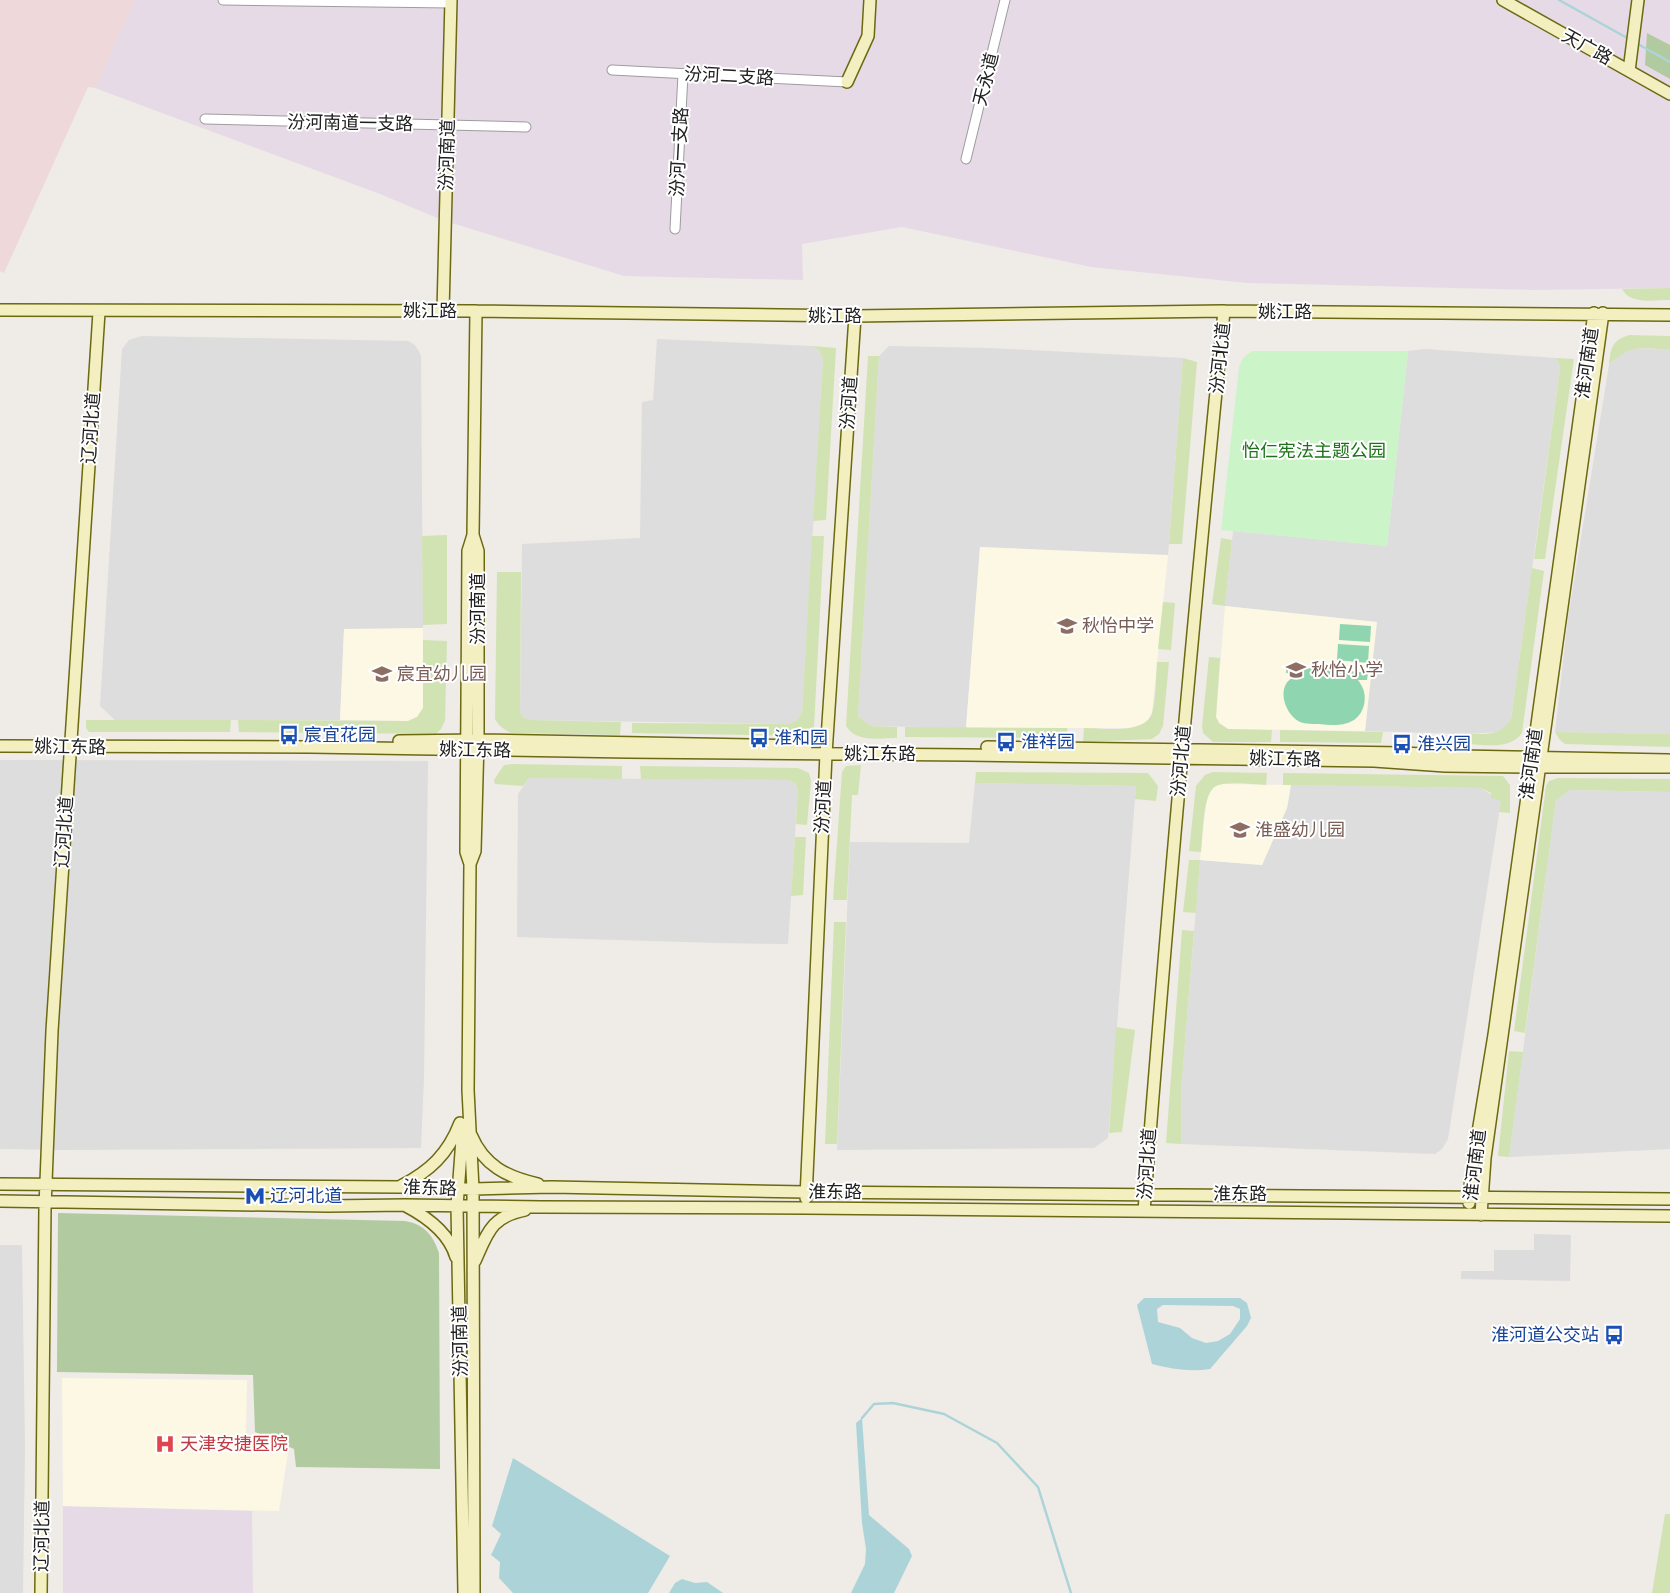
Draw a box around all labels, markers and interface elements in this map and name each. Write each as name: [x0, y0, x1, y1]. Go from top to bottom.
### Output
street label: 天广路: [1558, 24, 1616, 70]
street label: 天永道: [969, 50, 1003, 108]
street label: 汾河二支路: [683, 63, 775, 89]
street label: 汾河一支路: [666, 106, 692, 198]
street label: 汾河南道一支路: [287, 111, 413, 135]
street label: 汾河南道: [435, 119, 459, 191]
street label: 姚江路: [403, 300, 457, 322]
street label: 姚江路: [1258, 301, 1312, 323]
street label: 姚江路: [808, 305, 862, 327]
street label: 汾河北道: [1205, 321, 1235, 395]
street label: 淮河南道: [1571, 326, 1603, 400]
street label: 汾河道: [836, 375, 862, 431]
street label: 辽河北道: [78, 391, 104, 465]
park label: 怡仁宪法主题公园: [1242, 440, 1386, 462]
street label: 汾河南道: [467, 573, 489, 645]
school or university icon: 秋怡中学: [1056, 615, 1078, 637]
place label: 秋怡中学: [1082, 615, 1154, 637]
school or university icon: 秋怡小学: [1285, 659, 1307, 681]
place label: 秋怡小学: [1311, 659, 1383, 681]
school or university icon: 宸宜幼儿园: [371, 663, 393, 685]
place label: 宸宜幼儿园: [397, 663, 487, 685]
bus stop icon: 宸宜花园: [278, 724, 300, 746]
place label: 宸宜花园: [304, 724, 376, 746]
street label: 汾河北道: [1167, 724, 1195, 798]
bus stop icon: 淮和园: [748, 727, 770, 749]
place label: 淮和园: [774, 727, 828, 749]
street label: 淮河南道: [1515, 727, 1547, 801]
bus stop icon: 淮祥园: [995, 731, 1017, 753]
place label: 淮祥园: [1021, 731, 1075, 753]
bus stop icon: 淮兴园: [1391, 733, 1413, 755]
place label: 淮兴园: [1417, 733, 1471, 755]
street label: 姚江东路: [34, 735, 106, 759]
street label: 姚江东路: [439, 738, 511, 762]
street label: 姚江东路: [844, 743, 916, 765]
street label: 姚江东路: [1249, 747, 1321, 771]
street label: 汾河道: [811, 779, 835, 835]
street label: 辽河北道: [51, 795, 77, 869]
school or university icon: 淮盛幼儿园: [1229, 819, 1251, 841]
place label: 淮盛幼儿园: [1255, 819, 1345, 841]
street label: 汾河北道: [1134, 1127, 1160, 1201]
street label: 淮河南道: [1460, 1128, 1490, 1202]
street label: 淮东路: [403, 1176, 457, 1200]
street label: 淮东路: [808, 1181, 862, 1203]
street label: 淮东路: [1213, 1183, 1267, 1205]
metro station icon: 辽河北道: [244, 1185, 266, 1207]
place label: 辽河北道: [270, 1185, 342, 1207]
street label: 汾河南道: [448, 1305, 472, 1377]
place label: 淮河道公交站: [1491, 1324, 1599, 1346]
bus stop icon: 淮河道公交站: [1603, 1324, 1625, 1346]
hospital icon: 天津安捷医院: [154, 1433, 176, 1455]
place label: 天津安捷医院: [180, 1433, 288, 1455]
street label: 辽河北道: [30, 1500, 54, 1572]

